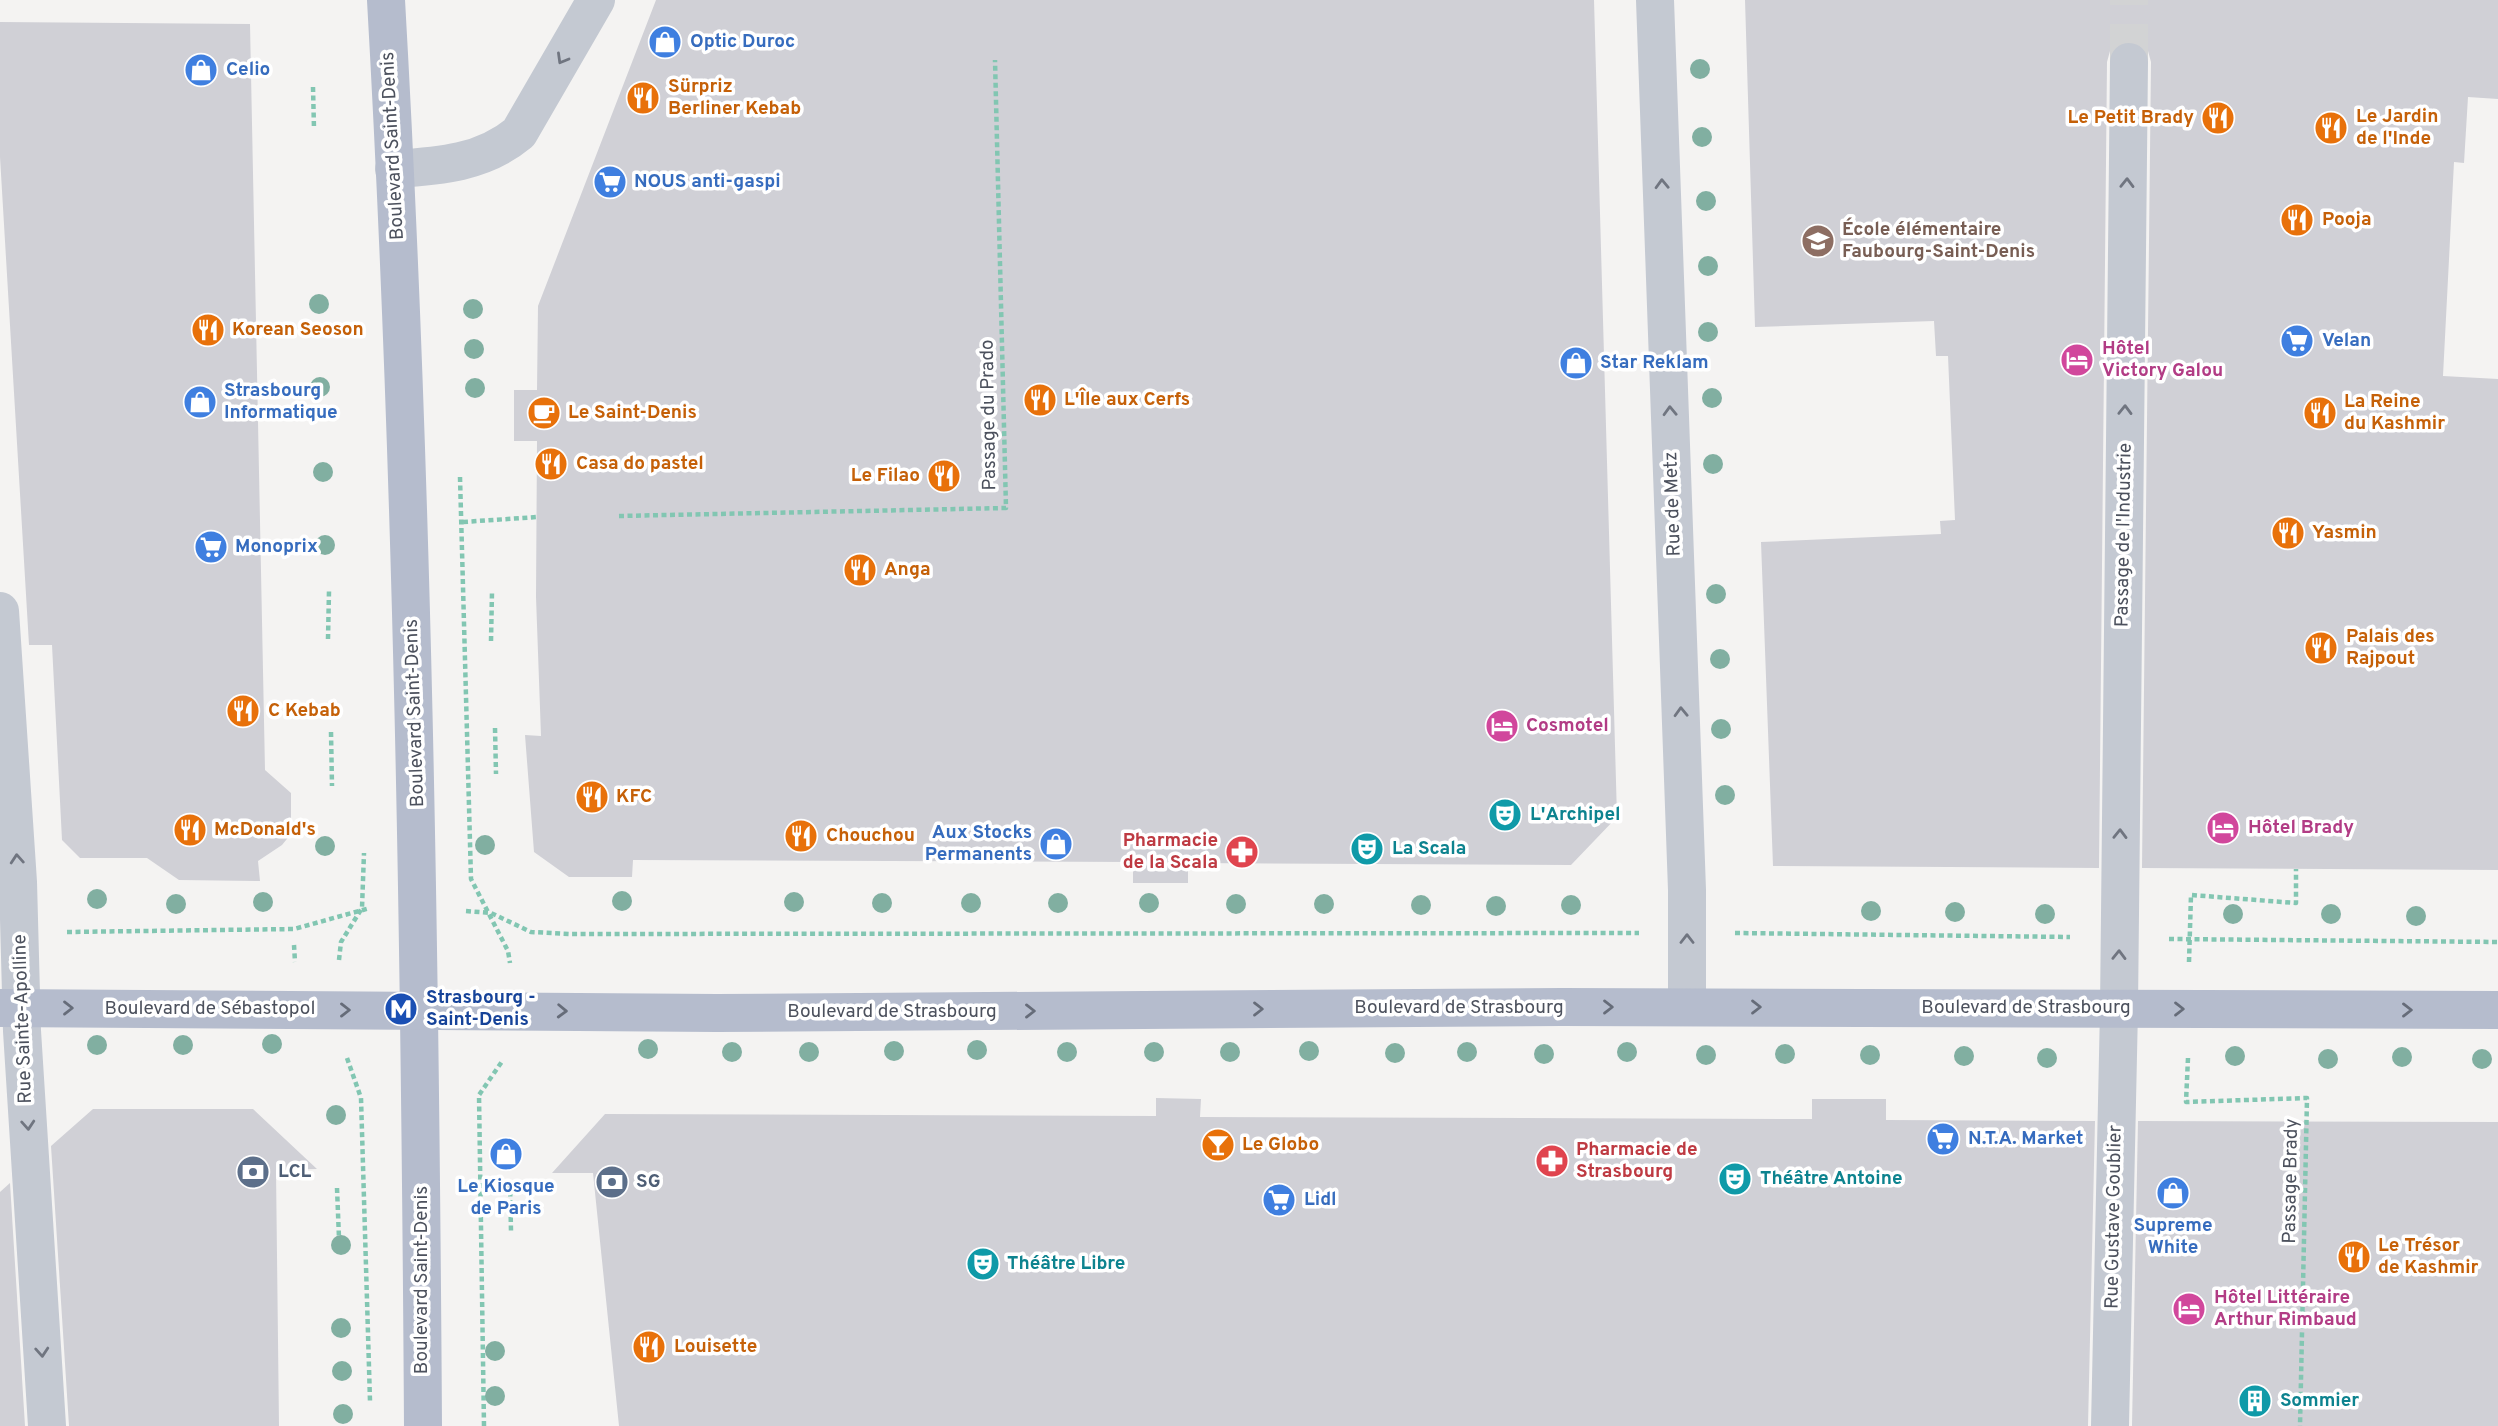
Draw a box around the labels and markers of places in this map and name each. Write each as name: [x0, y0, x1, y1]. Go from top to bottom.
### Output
shop icon: Optic Duroc: [646, 23, 684, 61]
place label: Optic Duroc: [690, 30, 795, 54]
shop icon: Celio: [182, 51, 220, 89]
place label: Celio: [226, 58, 270, 82]
place label: Sürpriz Berliner Kebab: [668, 75, 801, 121]
restaurant icon: Sürpriz Berliner Kebab: [624, 79, 662, 117]
restaurant icon: Le Petit Brady: [2199, 99, 2237, 137]
place label: Le Jardin de l'Inde: [2356, 105, 2438, 151]
place label: Le Petit Brady: [2068, 106, 2194, 130]
restaurant icon: Le Jardin de l'Inde: [2312, 109, 2350, 147]
supermarket icon: NOUS anti-gaspi: [591, 163, 629, 201]
place label: NOUS anti-gaspi: [634, 170, 781, 194]
restaurant icon: Pooja: [2278, 201, 2316, 239]
place label: Pooja: [2322, 208, 2372, 232]
place label: École élémentaire Faubourg-Saint-Denis: [1842, 217, 2035, 264]
school or university icon: École élémentaire Faubourg-Saint-Denis: [1799, 222, 1837, 260]
restaurant icon: Korean Seoson: [189, 311, 227, 349]
place label: Korean Seoson: [232, 318, 364, 342]
supermarket icon: Velan: [2278, 322, 2316, 360]
place label: Velan: [2322, 329, 2371, 353]
place label: Hôtel Victory Galou: [2102, 337, 2223, 383]
hotel icon: Hôtel Victory Galou: [2058, 341, 2096, 379]
shop icon: Star Reklam: [1557, 344, 1595, 382]
place label: Star Reklam: [1600, 351, 1709, 375]
place label: Strasbourg Informatique: [224, 379, 338, 425]
restaurant icon: L'Île aux Cerfs: [1021, 381, 1059, 419]
shop icon: Strasbourg Informatique: [181, 383, 219, 421]
place label: L'Île aux Cerfs: [1064, 387, 1190, 412]
place label: La Reine du Kashmir: [2344, 390, 2445, 436]
cafe icon: Le Saint-Denis: [525, 394, 563, 432]
restaurant icon: La Reine du Kashmir: [2301, 394, 2339, 432]
place label: Le Saint-Denis: [568, 401, 697, 425]
restaurant icon: Casa do pastel: [532, 445, 570, 483]
place label: Casa do pastel: [576, 452, 704, 476]
restaurant icon: Le Filao: [925, 457, 963, 495]
place label: Le Filao: [851, 464, 920, 488]
restaurant icon: Yasmin: [2269, 514, 2307, 552]
place label: Yasmin: [2312, 521, 2377, 545]
supermarket icon: Monoprix: [192, 528, 230, 566]
place label: Monoprix: [235, 535, 318, 559]
restaurant icon: Anga: [841, 551, 879, 589]
place label: Anga: [884, 558, 931, 582]
place label: Palais des Rajpout: [2346, 625, 2435, 671]
restaurant icon: Palais des Rajpout: [2302, 629, 2340, 667]
restaurant icon: C Kebab: [224, 692, 262, 730]
place label: C Kebab: [268, 699, 341, 723]
hotel icon: Cosmotel: [1483, 707, 1521, 745]
place label: Cosmotel: [1526, 714, 1609, 738]
restaurant icon: KFC: [573, 778, 611, 816]
place label: KFC: [616, 785, 652, 809]
theatre icon: L'Archipel: [1486, 796, 1524, 834]
place label: L'Archipel: [1530, 803, 1621, 827]
hotel icon: Hôtel Brady: [2204, 809, 2242, 847]
restaurant icon: McDonald's: [171, 811, 209, 849]
place label: Hôtel Brady: [2248, 816, 2354, 840]
restaurant icon: Chouchou: [782, 817, 820, 855]
place label: McDonald's: [214, 818, 316, 842]
place label: Aux Stocks Permanents: [925, 821, 1032, 867]
place label: Chouchou: [826, 824, 915, 848]
shop icon: Aux Stocks Permanents: [1037, 825, 1075, 863]
place label: Pharmacie de la Scala: [1123, 829, 1218, 875]
theatre icon: La Scala: [1348, 830, 1386, 868]
pharmacy icon: Pharmacie de la Scala: [1223, 833, 1261, 871]
place label: La Scala: [1392, 837, 1466, 861]
place label: Strasbourg - Saint-Denis: [426, 986, 536, 1032]
metro station icon: Strasbourg - Saint-Denis: [382, 990, 420, 1028]
supermarket icon: N.T.A. Market: [1924, 1120, 1962, 1158]
bar icon: Le Globo: [1199, 1126, 1237, 1164]
place label: N.T.A. Market: [1968, 1127, 2083, 1151]
place label: Le Globo: [1242, 1133, 1319, 1157]
shop icon: Le Kiosque de Paris: [487, 1135, 525, 1173]
place label: Pharmacie de Strasbourg: [1576, 1138, 1698, 1184]
pharmacy icon: Pharmacie de Strasbourg: [1533, 1142, 1571, 1180]
bank icon: LCL: [234, 1153, 272, 1191]
place label: LCL: [278, 1160, 311, 1184]
theatre icon: Théâtre Antoine: [1716, 1160, 1754, 1198]
bank icon: SG: [593, 1163, 631, 1201]
place label: Théâtre Antoine: [1760, 1167, 1903, 1191]
place label: SG: [636, 1170, 661, 1194]
shop icon: Supreme White: [2154, 1174, 2192, 1212]
place label: Le Kiosque de Paris: [457, 1175, 555, 1221]
supermarket icon: Lidl: [1260, 1181, 1298, 1219]
place label: Lidl: [1304, 1188, 1337, 1212]
place label: Supreme White: [2133, 1214, 2213, 1260]
place label: Le Trésor de Kashmir: [2378, 1234, 2479, 1280]
restaurant icon: Le Trésor de Kashmir: [2335, 1238, 2373, 1276]
theatre icon: Théâtre Libre: [964, 1245, 1002, 1283]
place label: Théâtre Libre: [1007, 1252, 1125, 1276]
place label: Hôtel Littéraire Arthur Rimbaud: [2214, 1286, 2357, 1332]
hotel icon: Hôtel Littéraire Arthur Rimbaud: [2170, 1290, 2208, 1328]
restaurant icon: Louisette: [630, 1328, 668, 1366]
place label: Louisette: [674, 1335, 757, 1359]
building icon: Sommier: [2236, 1382, 2274, 1420]
place label: Sommier: [2280, 1389, 2359, 1413]

